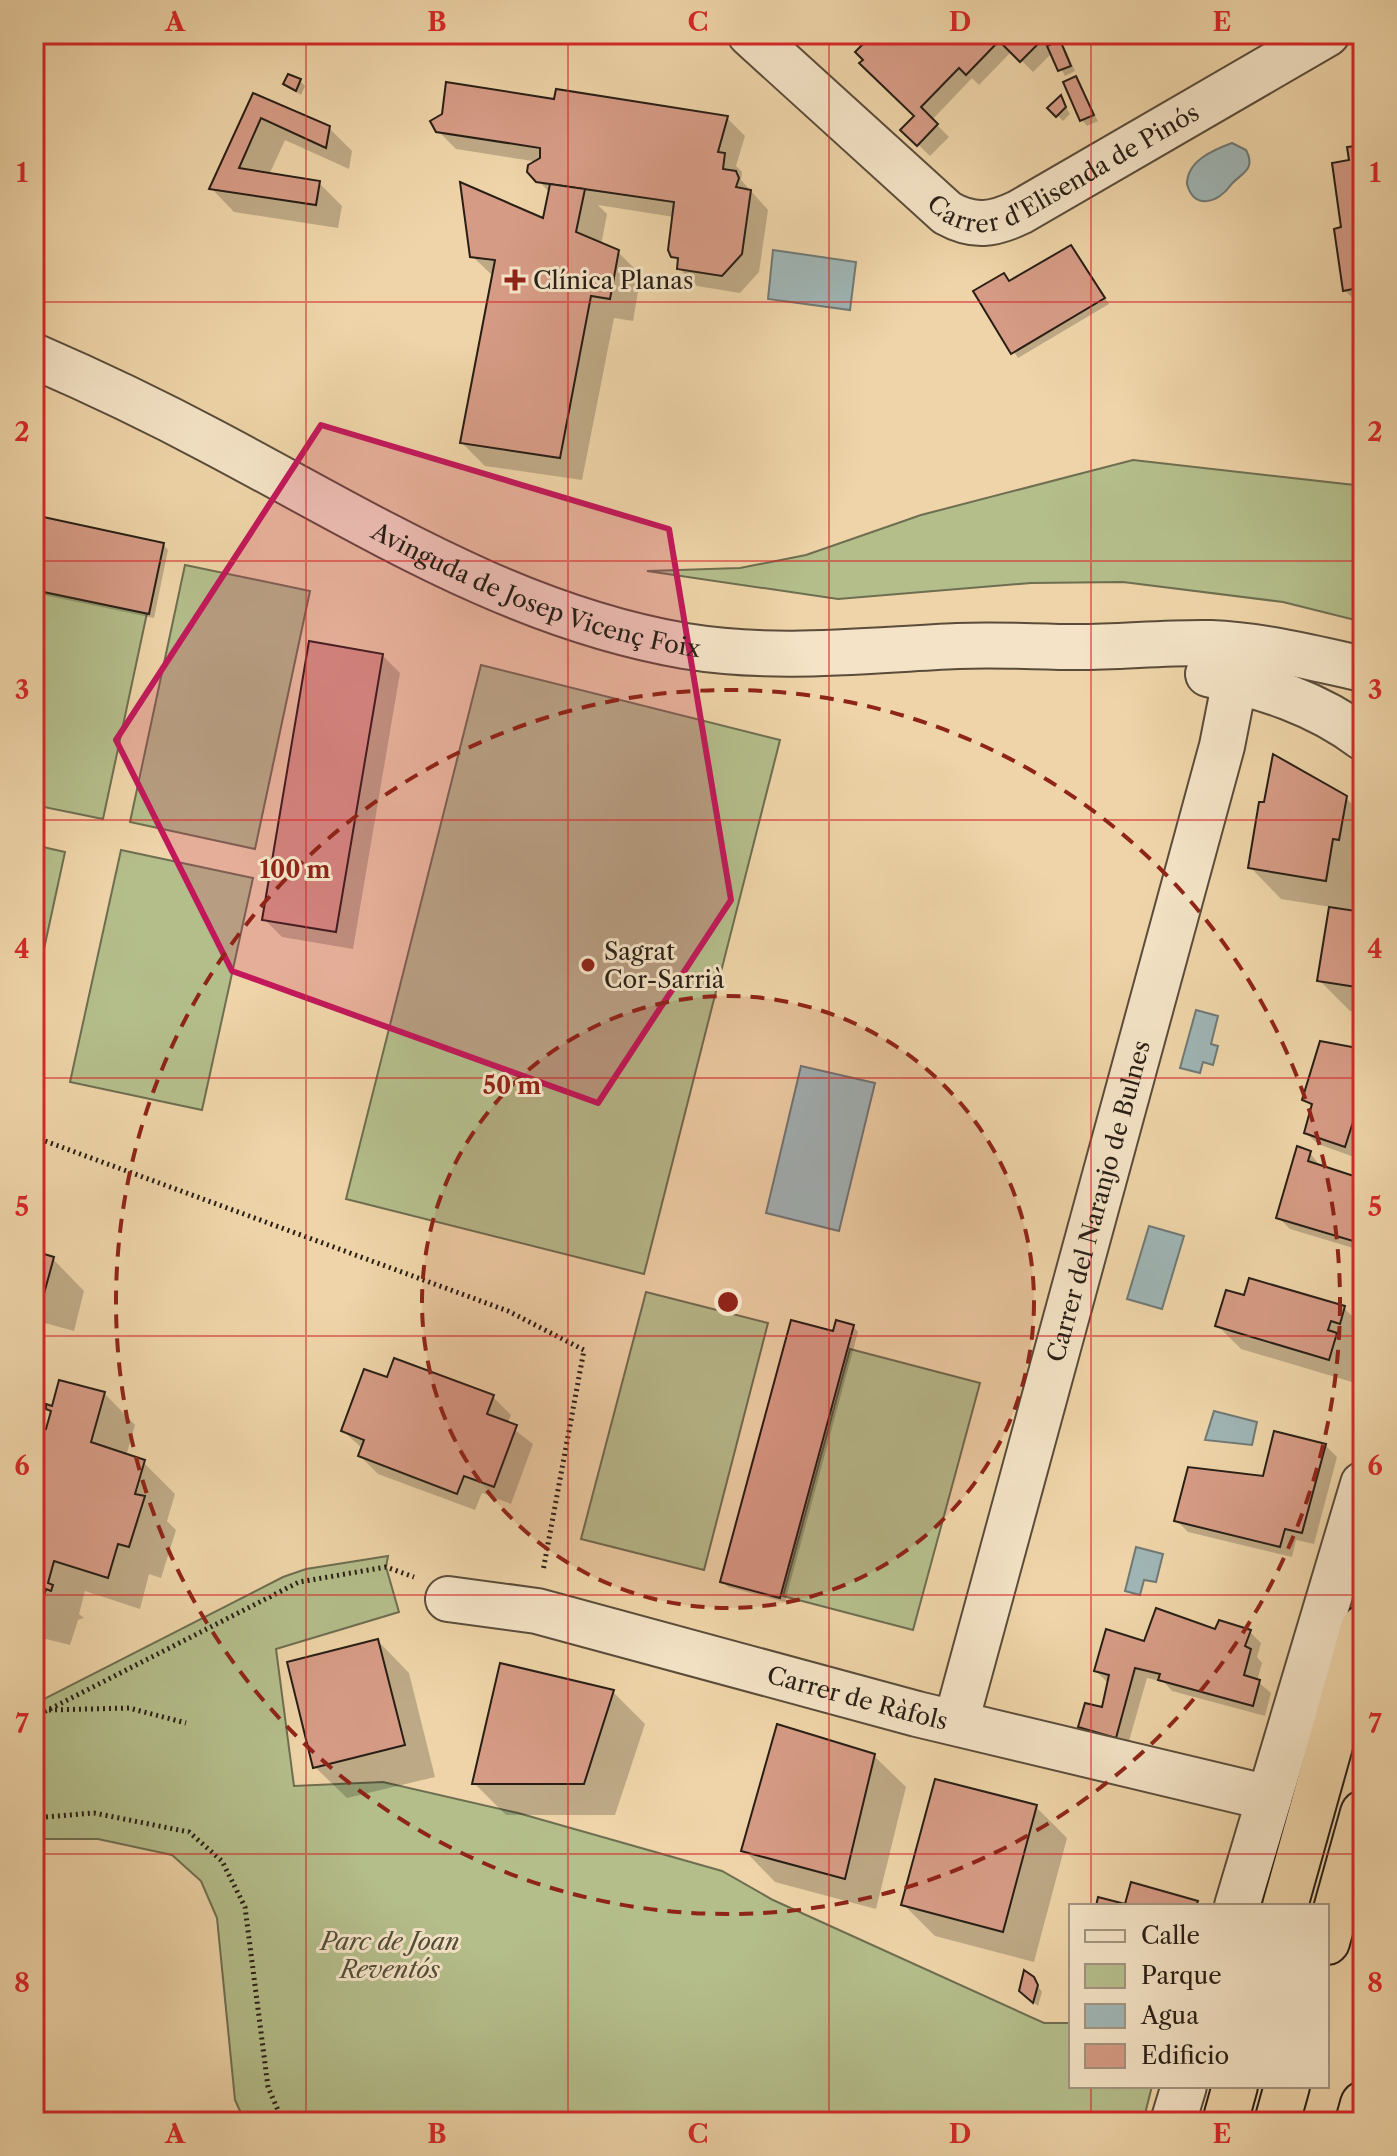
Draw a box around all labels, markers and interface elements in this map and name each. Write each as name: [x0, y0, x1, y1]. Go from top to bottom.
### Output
text: A: [164, 6, 186, 38]
text: B: [427, 6, 447, 38]
text: C: [688, 6, 708, 38]
text: D: [949, 6, 971, 38]
text: E: [1213, 6, 1231, 38]
street label: Carrer d'Elisenda de Pinós: [922, 97, 1204, 238]
text: 1: [16, 157, 28, 189]
text: 1: [1369, 157, 1381, 189]
place label: Clínica Planas: [533, 266, 693, 295]
marker: Clínica Planas: [504, 269, 526, 291]
text: 2: [14, 416, 30, 448]
text: 2: [1367, 416, 1383, 448]
street label: Avinguda de Josep Vicenç Foix: [366, 515, 702, 663]
text: 3: [15, 674, 29, 706]
text: 3: [1368, 674, 1382, 706]
text: 100 m: [259, 855, 331, 884]
text: 4: [14, 933, 30, 965]
text: 4: [1367, 933, 1383, 965]
place label: Sagrat Cor-Sarrià: [604, 937, 725, 994]
marker: Sagrat Cor-Sarrià: [579, 956, 597, 974]
street label: Carrer del Naranjo de Bulnes: [1040, 1037, 1156, 1365]
text: 50 m: [483, 1071, 541, 1100]
text: 5: [15, 1191, 29, 1223]
text: 5: [1368, 1191, 1382, 1223]
centre of rings: [714, 1288, 742, 1316]
text: 6: [14, 1450, 30, 1482]
text: 6: [1367, 1450, 1383, 1482]
street label: Carrer de Ràfols: [764, 1660, 951, 1735]
text: 7: [15, 1708, 29, 1740]
text: 7: [1368, 1708, 1382, 1740]
legend: [1069, 1904, 1329, 2088]
text: Calle: [1141, 1921, 1200, 1950]
park label: Parc de Joan Reventós: [318, 1927, 460, 1984]
text: Parque: [1141, 1961, 1222, 1990]
text: 8: [14, 1967, 30, 1999]
text: 8: [1367, 1967, 1383, 1999]
text: Agua: [1140, 2001, 1199, 2030]
text: Edificio: [1141, 2041, 1229, 2070]
text: A: [164, 2118, 186, 2150]
text: B: [427, 2118, 447, 2150]
text: C: [688, 2118, 708, 2150]
text: D: [949, 2118, 971, 2150]
text: E: [1213, 2118, 1231, 2150]

